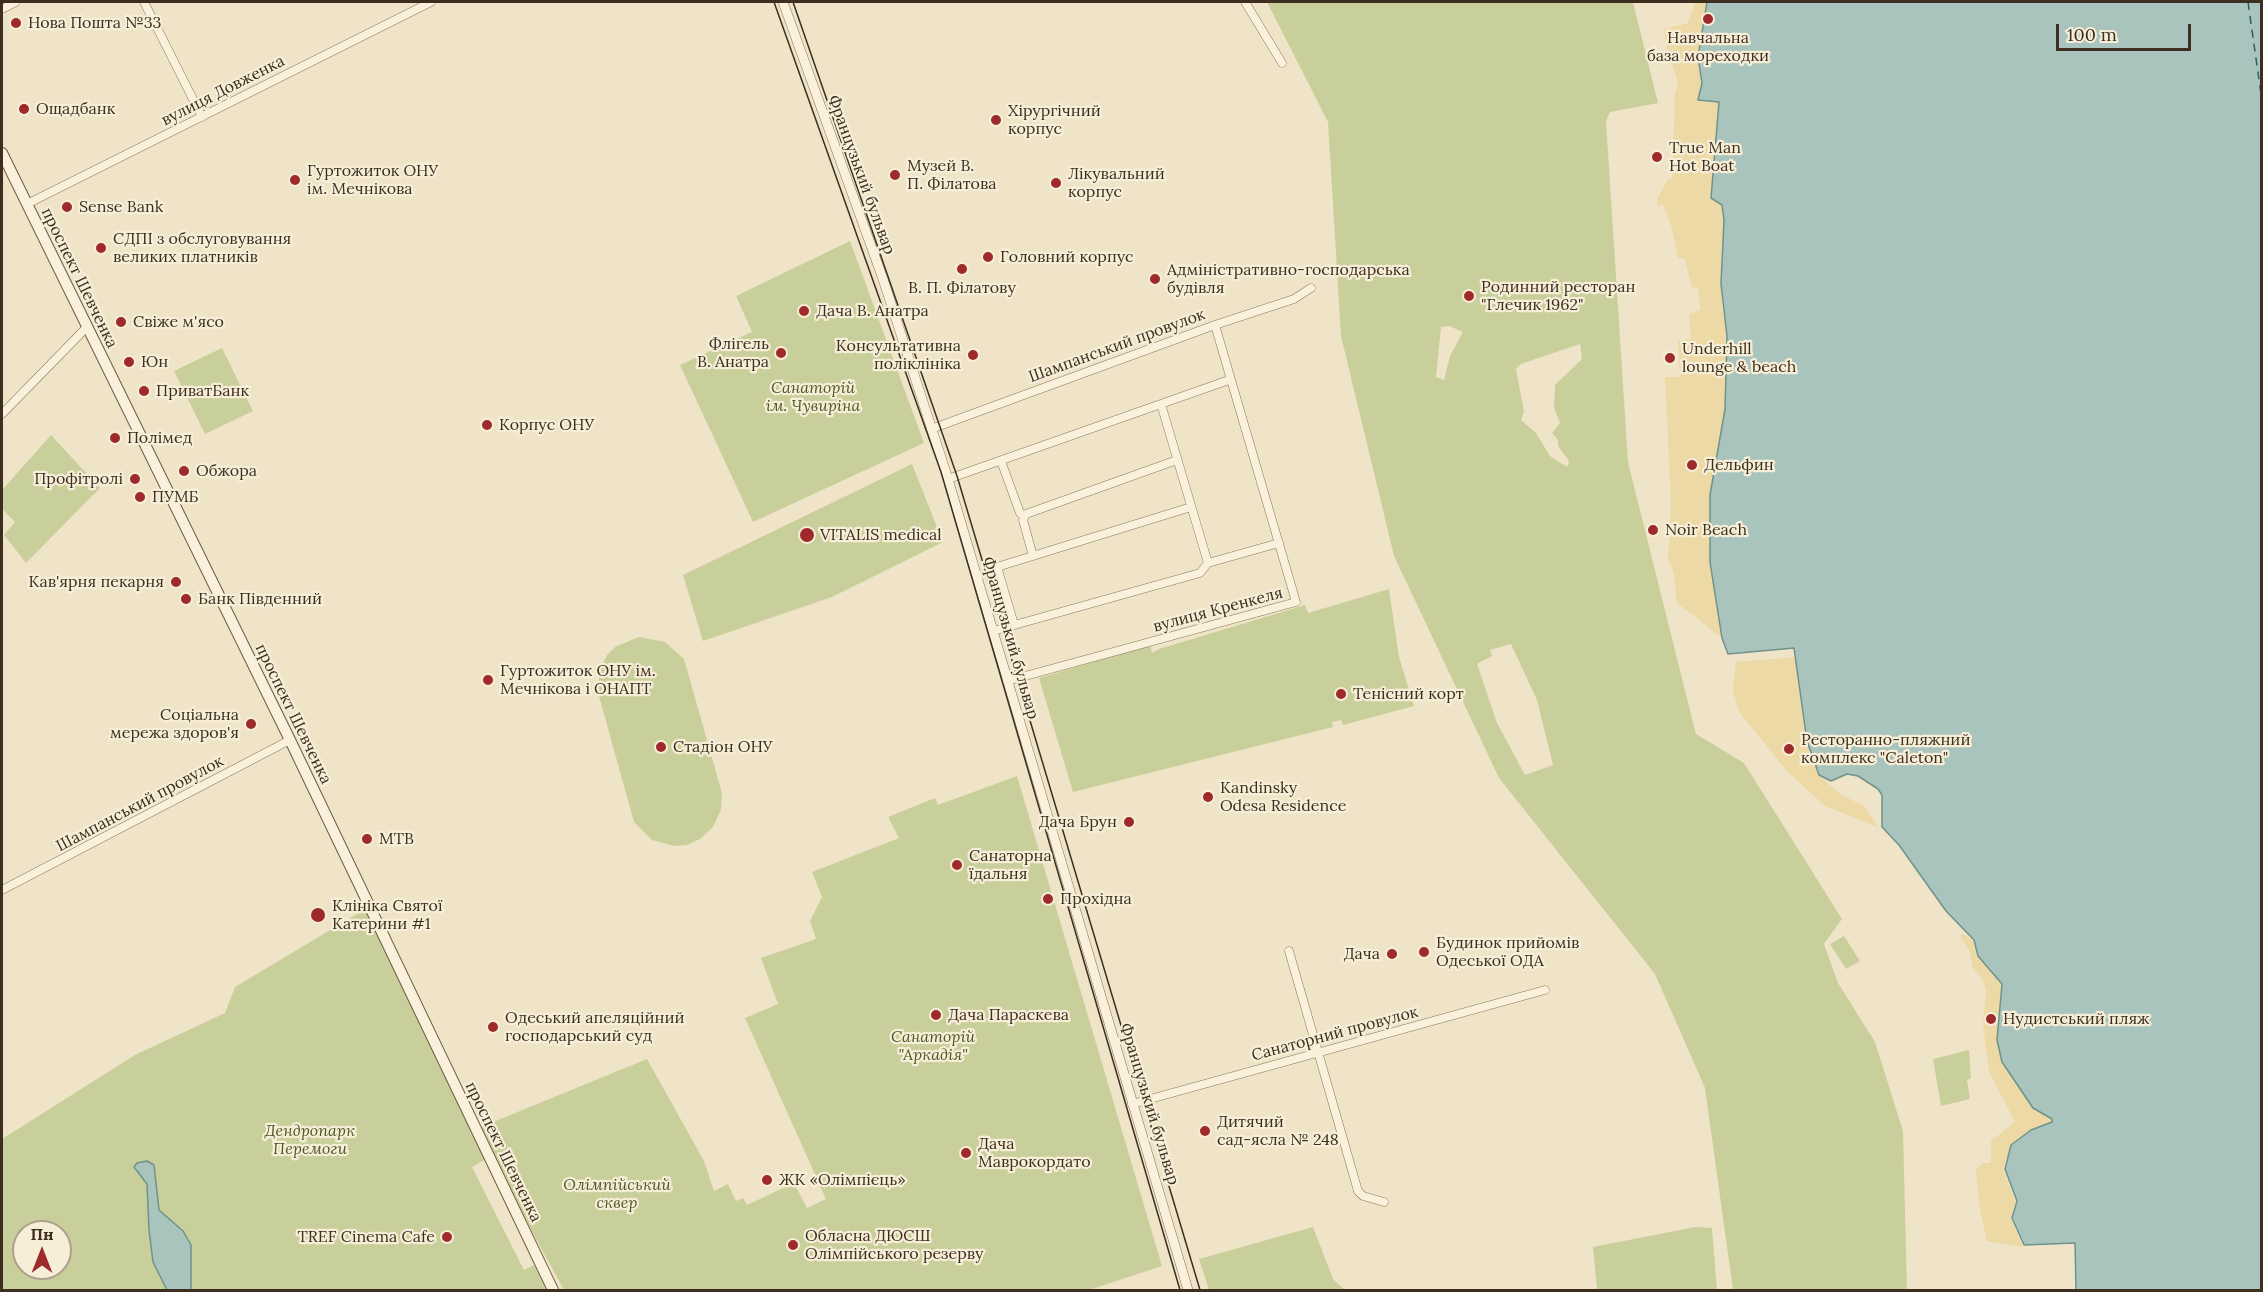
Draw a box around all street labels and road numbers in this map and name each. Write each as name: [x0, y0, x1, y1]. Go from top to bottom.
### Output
street label: вулиця Довженка: [158, 52, 288, 130]
street label: Французький бульвар: [823, 93, 899, 257]
street label: проспект Шевченка: [37, 205, 121, 351]
street label: Шампанський провулок: [1026, 305, 1208, 387]
street label: Французький бульвар: [978, 555, 1042, 721]
street label: вулиця Кренкеля: [1151, 583, 1285, 637]
street label: проспект Шевченка: [251, 641, 335, 787]
street label: Шампанський провулок: [53, 752, 227, 856]
street label: Санаторний провулок: [1250, 1003, 1420, 1065]
street label: Французький бульвар: [1115, 1021, 1183, 1187]
street label: проспект Шевченка: [461, 1079, 545, 1225]

